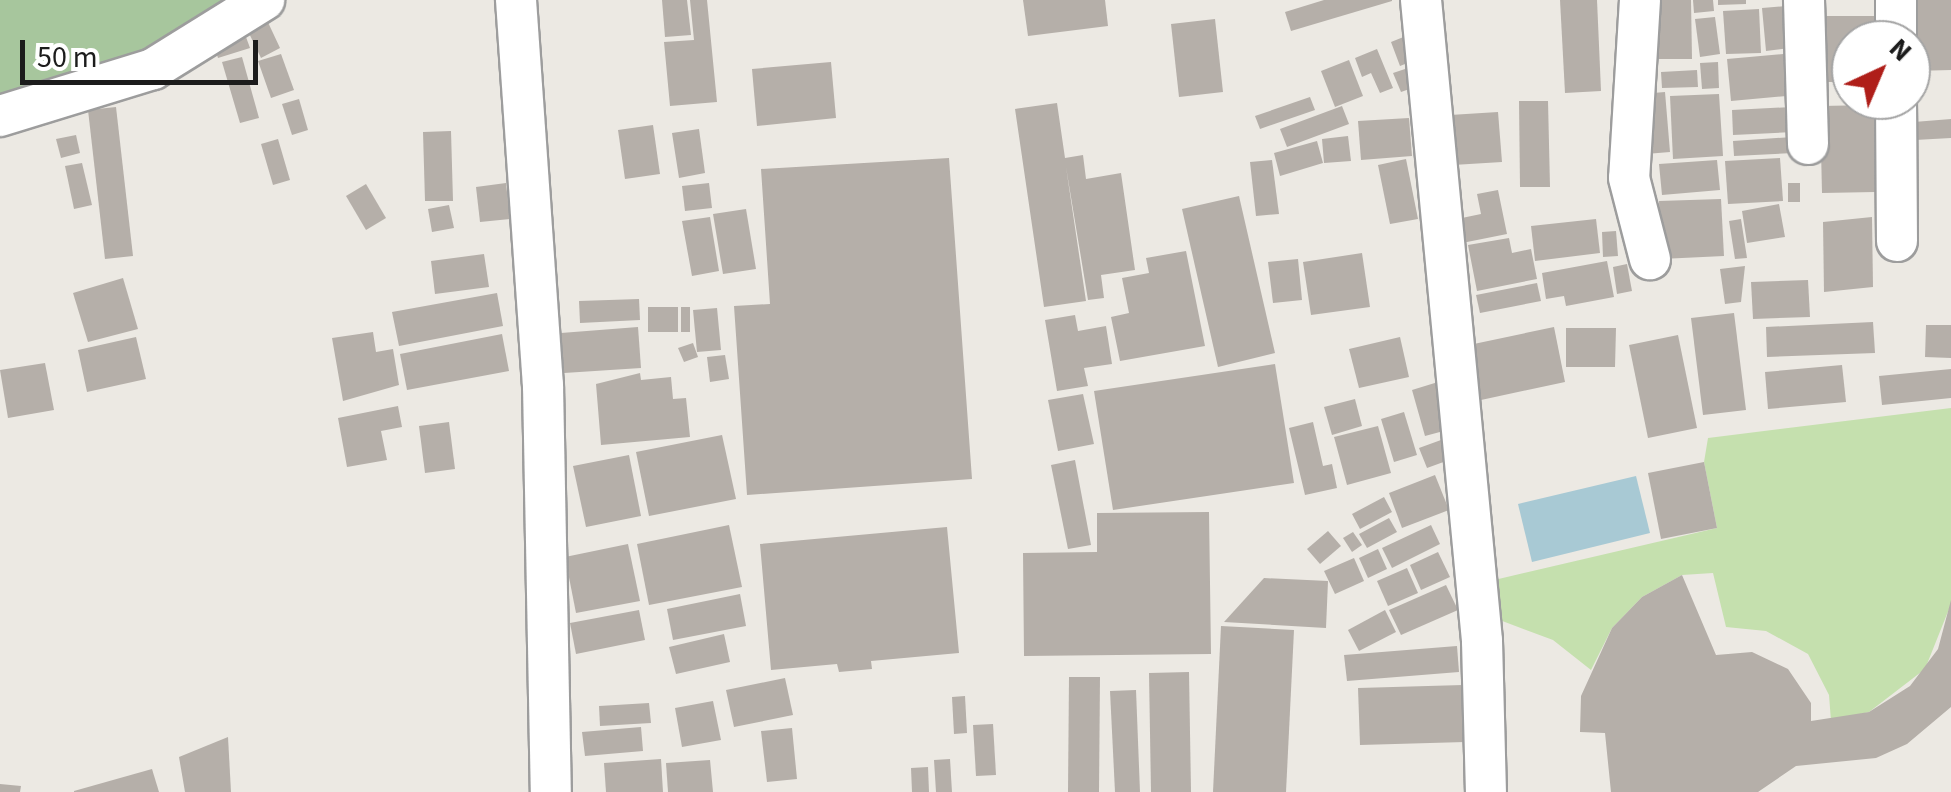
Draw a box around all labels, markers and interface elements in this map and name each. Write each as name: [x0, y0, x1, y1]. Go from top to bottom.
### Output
scale bar: [25, 20, 262, 82]
north arrow: [1831, 20, 1931, 120]
text: N: [1880, 29, 1921, 71]
text: 50 m: [37, 36, 98, 79]

